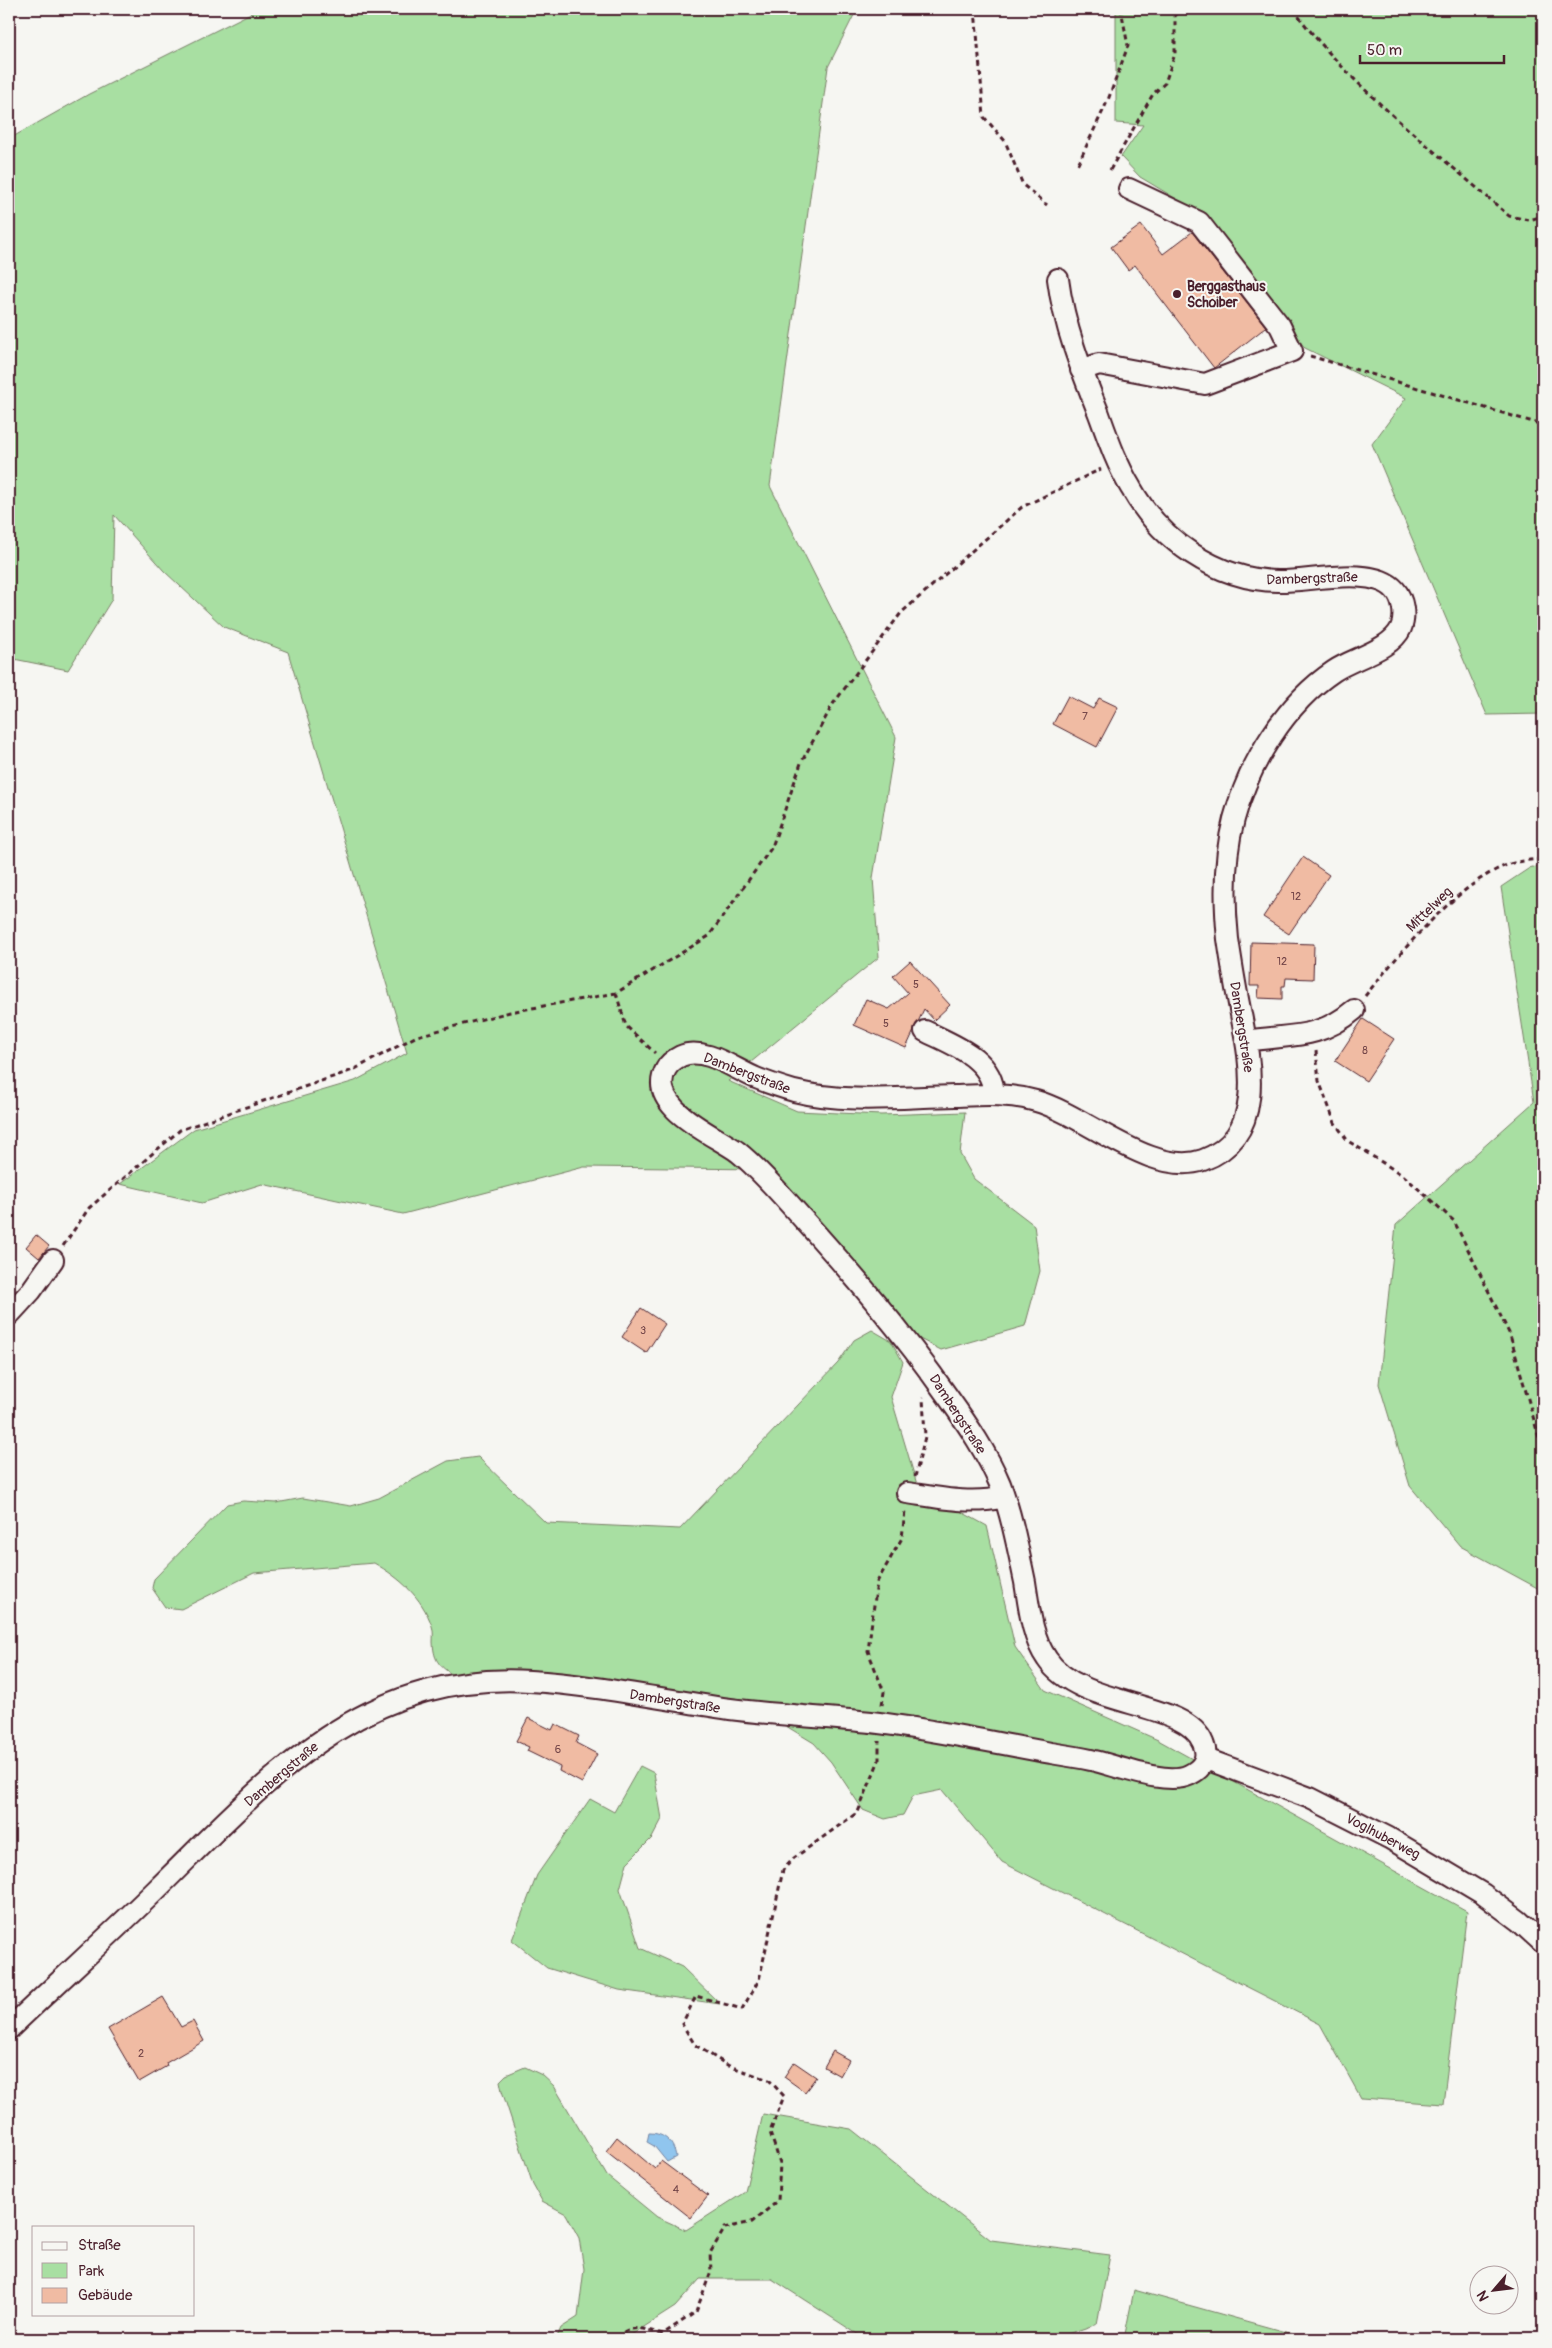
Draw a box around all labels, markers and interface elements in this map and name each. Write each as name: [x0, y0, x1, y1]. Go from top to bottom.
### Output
scale bar: [1360, 32, 1503, 64]
text: 50 m: [1367, 41, 1402, 60]
place label: Berggasthaus Schoiber: [1187, 278, 1266, 311]
marker: Berggasthaus Schoiber: [1171, 288, 1183, 300]
street label: Dambergstraße: [1266, 568, 1358, 589]
house number: 7: [1082, 710, 1088, 723]
street label: Mittelweg: [1403, 883, 1456, 935]
house number: 12: [1291, 890, 1301, 903]
house number: 12: [1277, 955, 1287, 968]
house number: 5: [913, 978, 919, 991]
street label: Dambergstraße: [1226, 981, 1257, 1074]
house number: 5: [883, 1017, 889, 1030]
house number: 8: [1362, 1044, 1368, 1057]
street label: Dambergstraße: [701, 1049, 793, 1098]
house number: 3: [640, 1324, 646, 1337]
street label: Dambergstraße: [926, 1371, 990, 1457]
street label: Dambergstraße: [628, 1686, 722, 1717]
street label: Dambergstraße: [241, 1738, 322, 1810]
house number: 6: [555, 1743, 561, 1756]
street label: Voglhuberweg: [1343, 1810, 1423, 1863]
house number: 2: [138, 2047, 144, 2060]
house number: 4: [673, 2183, 680, 2196]
legend: [32, 2226, 195, 2316]
text: Straße: [78, 2236, 121, 2255]
text: Park: [78, 2262, 105, 2281]
north arrow: [1470, 2266, 1520, 2316]
text: Gebäude: [78, 2286, 133, 2305]
text: N: [1473, 2288, 1493, 2304]

